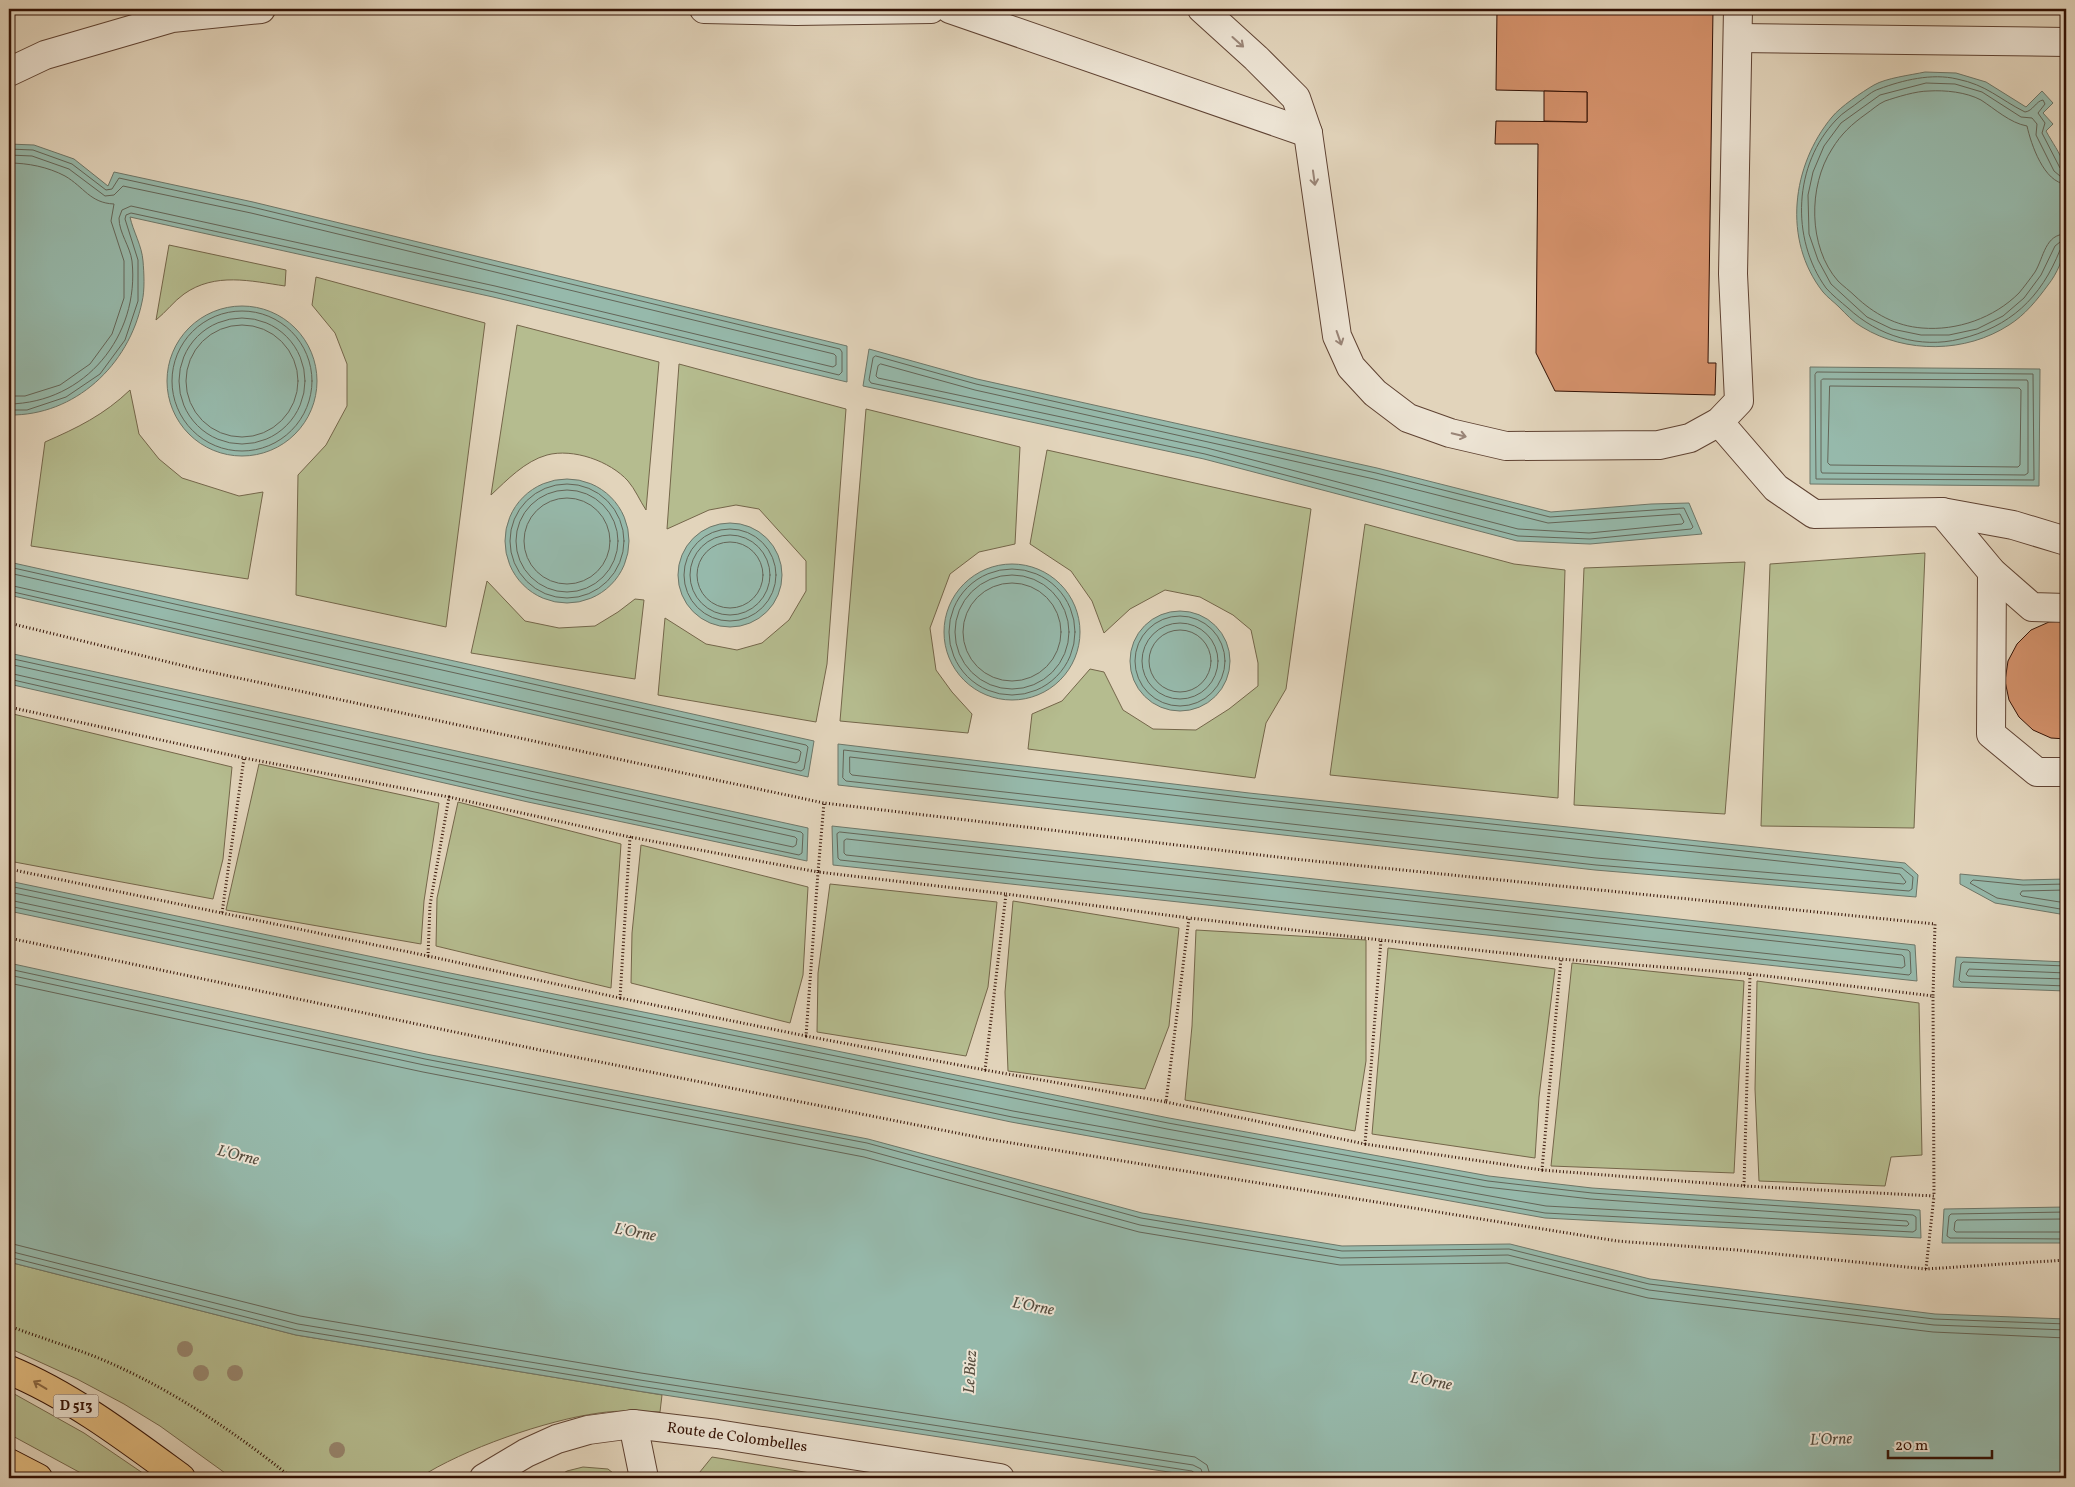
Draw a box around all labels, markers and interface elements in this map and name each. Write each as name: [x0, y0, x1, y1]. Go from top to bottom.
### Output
one-way arrow: [1232, 36, 1245, 48]
one-way arrow: [1309, 169, 1319, 185]
one-way arrow: [1335, 330, 1344, 345]
one-way arrow: [1451, 431, 1467, 440]
water label: L'Orne: [215, 1140, 261, 1172]
water label: L'Orne: [612, 1218, 658, 1248]
water label: L'Orne: [1010, 1292, 1056, 1322]
water label: Le Biez: [959, 1349, 983, 1394]
water label: L'Orne: [1408, 1367, 1454, 1397]
one-way arrow: [34, 1380, 48, 1390]
road number: D 513: [54, 1394, 98, 1418]
street label: Route de Colombelles: [666, 1418, 808, 1458]
scale bar: [1888, 1427, 1991, 1459]
water label: L'Orne: [1809, 1428, 1853, 1452]
text: 20 m: [1895, 1436, 1928, 1457]

